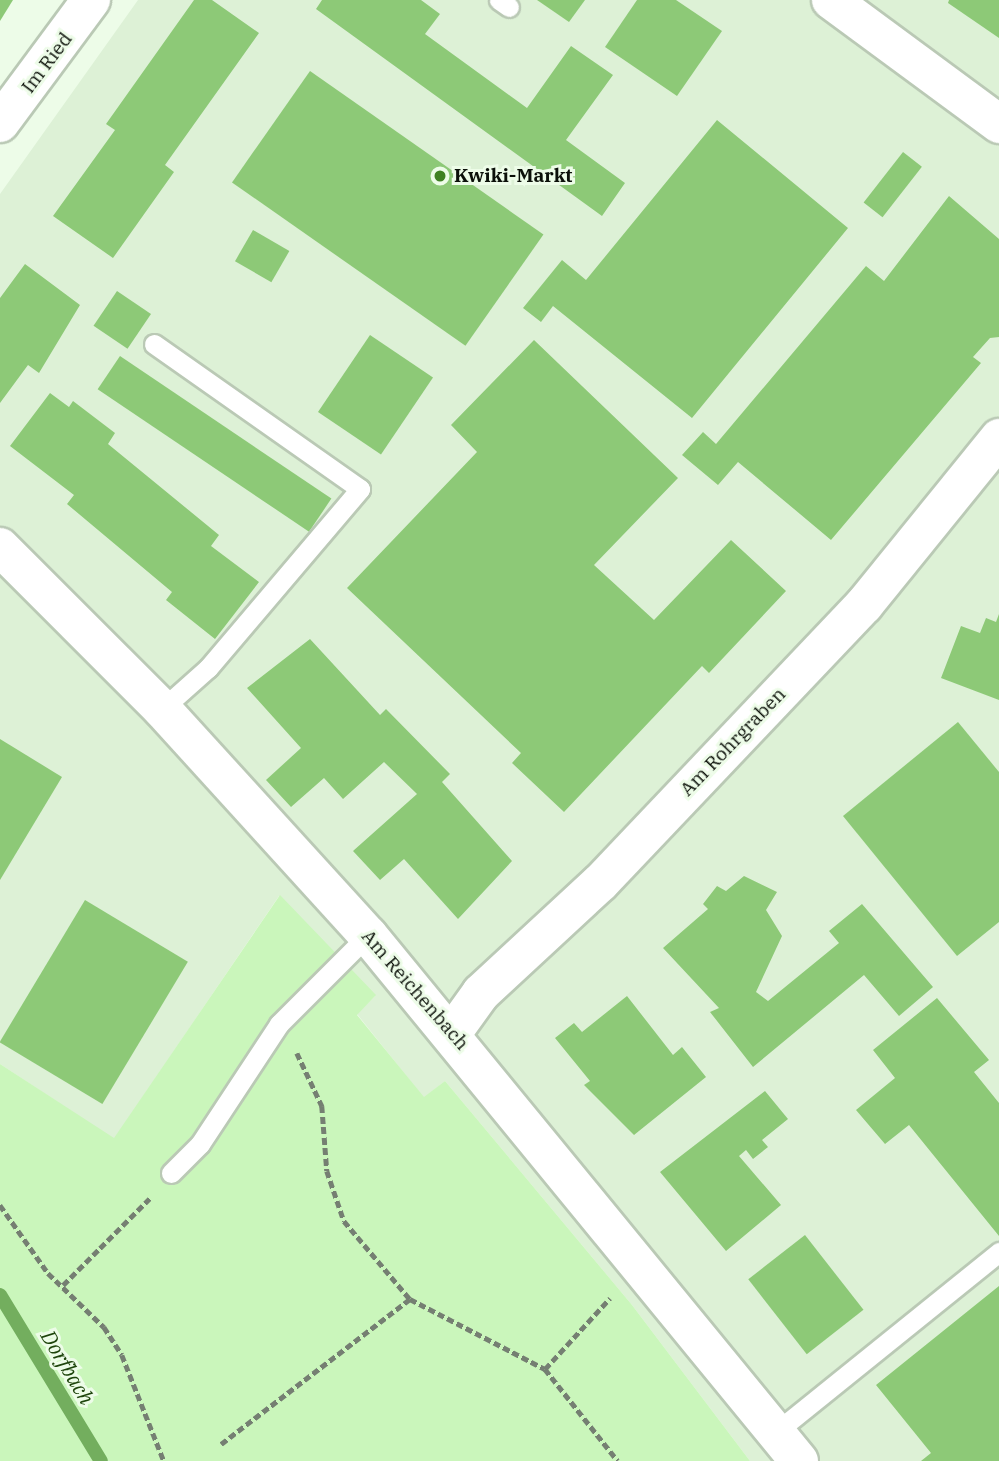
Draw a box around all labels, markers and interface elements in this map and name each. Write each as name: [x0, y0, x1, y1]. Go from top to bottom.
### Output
street label: Im Ried: [17, 28, 77, 98]
place label: Kwiki-Markt: [454, 165, 572, 187]
marker: Kwiki-Markt: [432, 168, 448, 184]
street label: Am Rohrgraben: [676, 683, 790, 801]
street label: Am Reichenbach: [357, 925, 473, 1055]
water label: Dorfbach: [36, 1325, 100, 1409]

